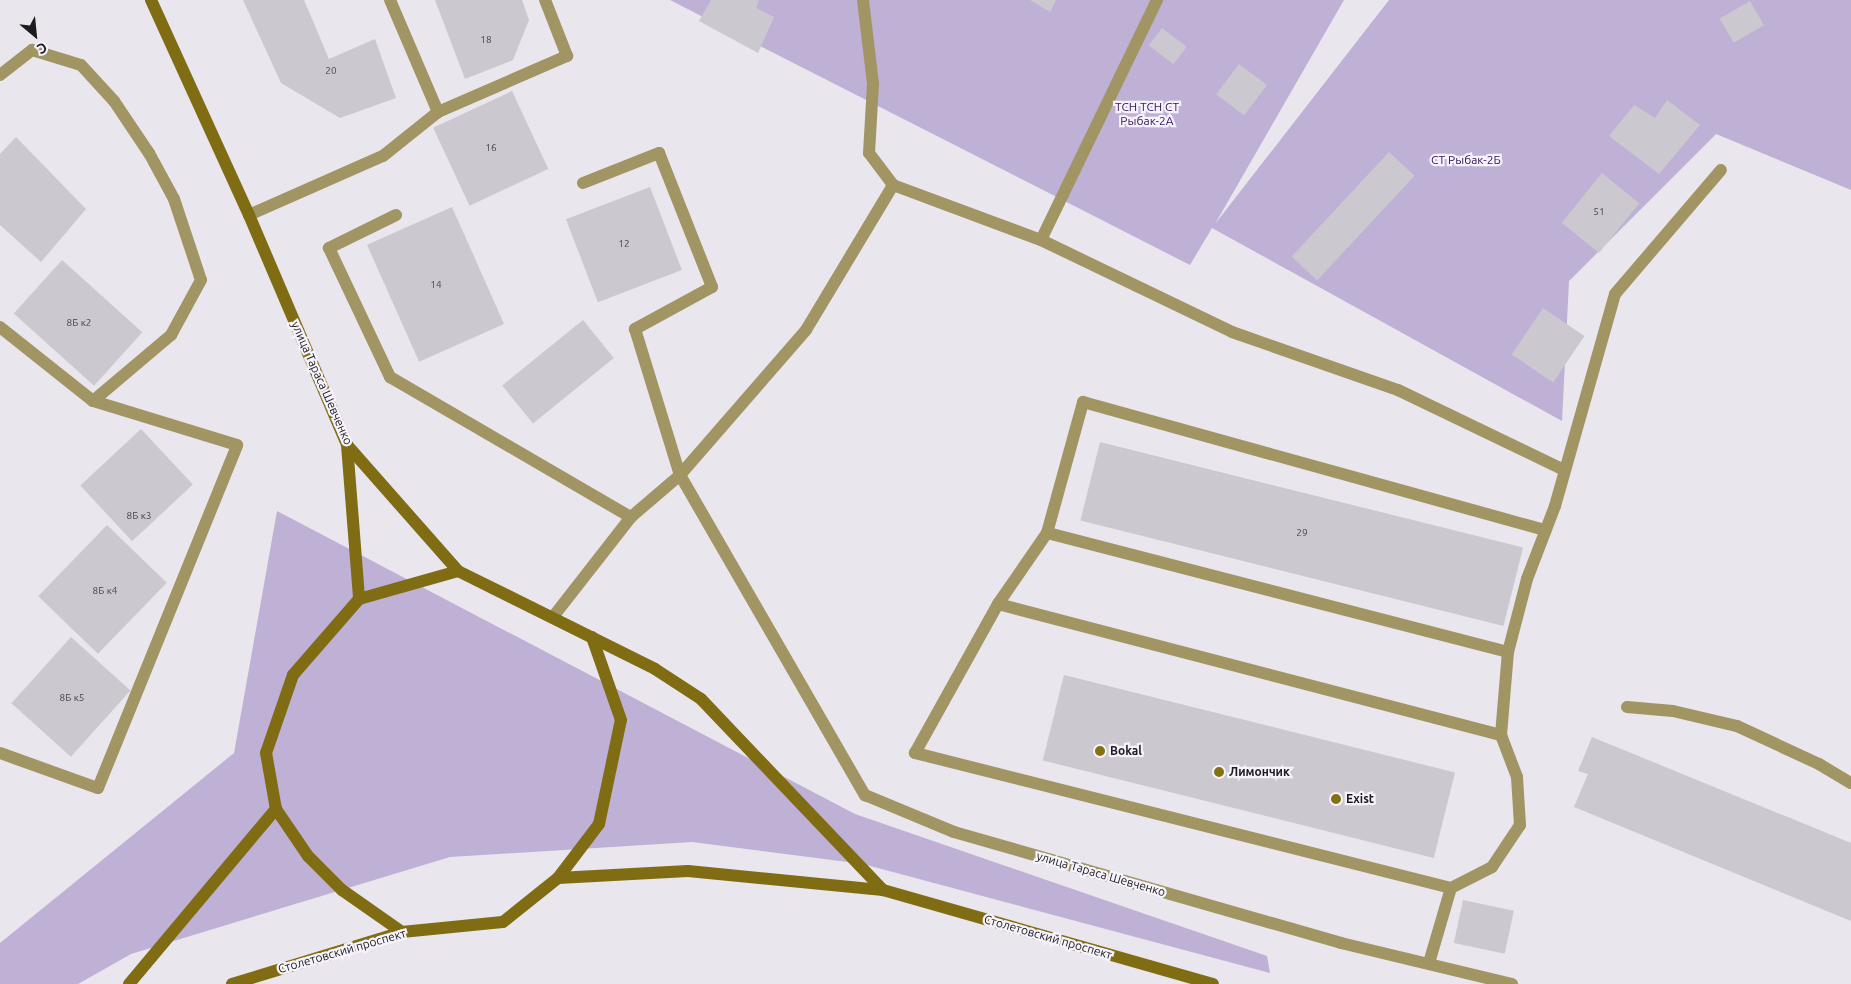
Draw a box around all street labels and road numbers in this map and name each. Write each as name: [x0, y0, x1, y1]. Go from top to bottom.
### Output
street label: улица Тараса Шевченко: [288, 319, 356, 447]
street label: улица Тараса Шевченко: [1035, 849, 1167, 899]
street label: Столетовский проспект: [982, 912, 1114, 962]
street label: Столетовский проспект: [276, 926, 408, 976]

